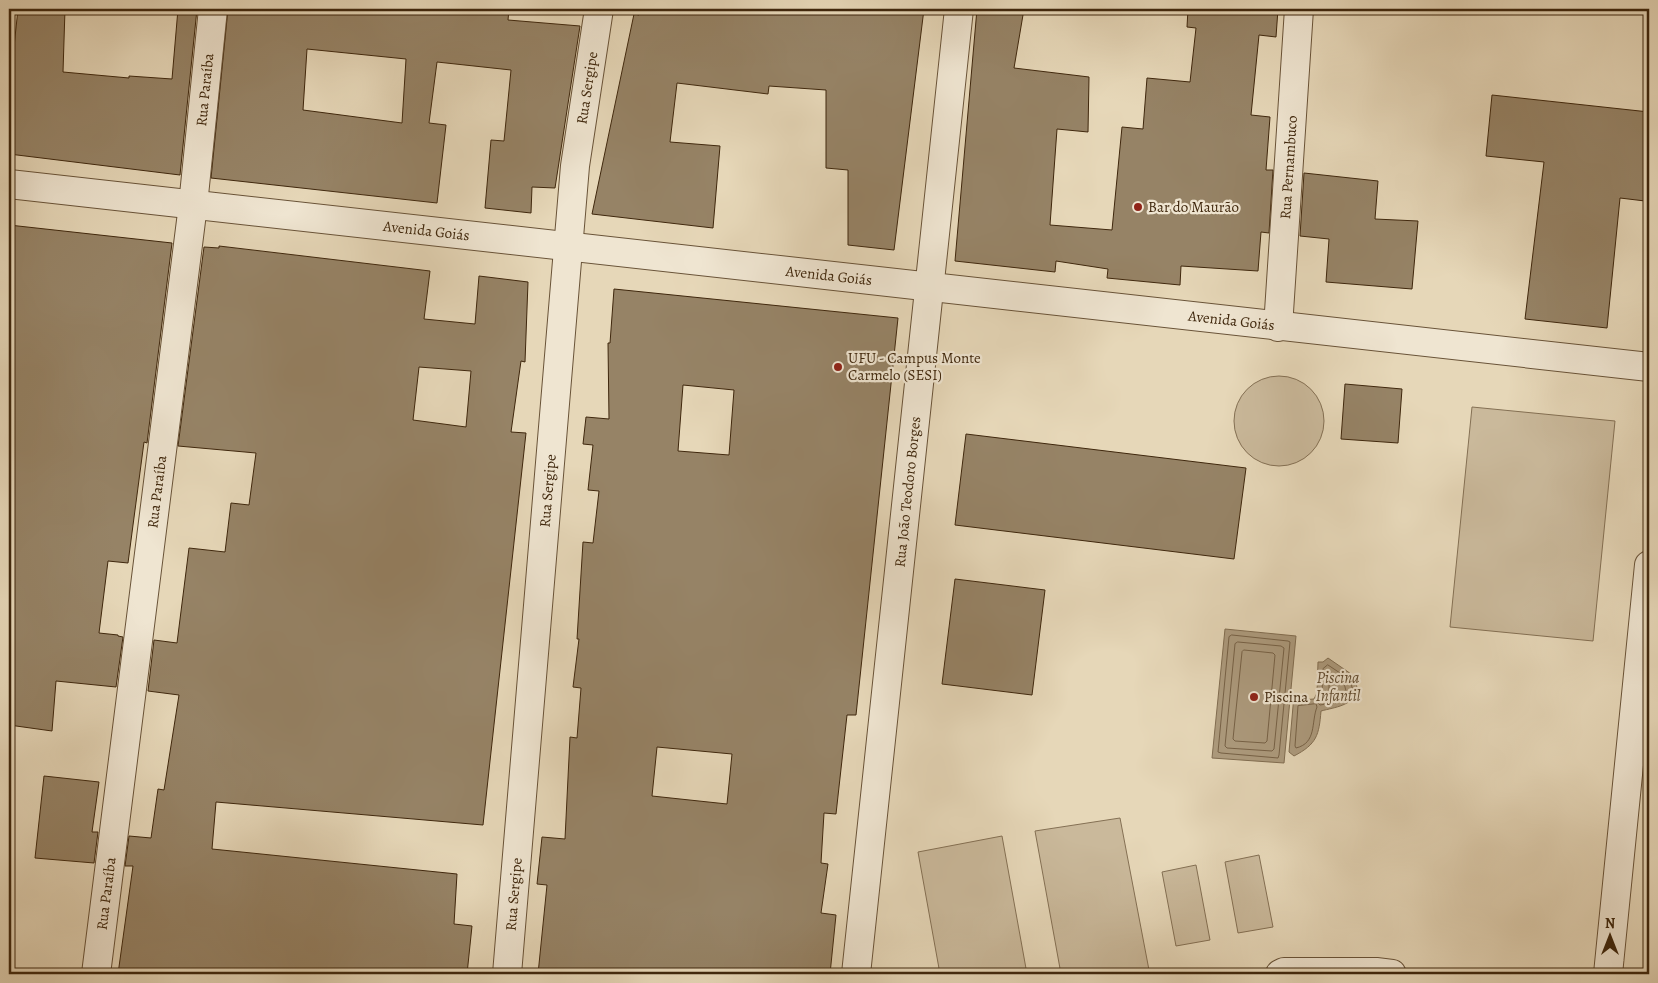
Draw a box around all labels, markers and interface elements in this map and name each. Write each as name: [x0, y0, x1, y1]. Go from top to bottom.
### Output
street label: Rua Sergipe: [572, 50, 602, 126]
street label: Rua Paraíba: [191, 52, 218, 127]
street label: Rua Pernambuco: [1275, 115, 1302, 220]
place label: Bar do Maurão: [1148, 197, 1239, 217]
marker: Bar do Maurão: [1132, 201, 1144, 213]
street label: Avenida Goiás: [381, 216, 471, 245]
street label: Avenida Goiás: [784, 261, 873, 290]
street label: Avenida Goiás: [1186, 306, 1276, 335]
place label: UFU - Campus Monte Carmelo (SESI): [848, 348, 981, 385]
marker: UFU - Campus Monte Carmelo (SESI): [832, 361, 844, 373]
street label: Rua João Teodoro Borges: [889, 415, 925, 568]
street label: Rua Sergipe: [535, 453, 561, 528]
street label: Rua Paraíba: [142, 454, 171, 529]
water label: Piscina Infantil: [1315, 667, 1361, 707]
place label: Piscina: [1264, 687, 1308, 707]
marker: Piscina: [1248, 691, 1260, 703]
street label: Rua Paraíba: [92, 856, 121, 931]
street label: Rua Sergipe: [501, 857, 527, 932]
north arrow: [1586, 910, 1636, 960]
text: N: [1605, 914, 1615, 933]

